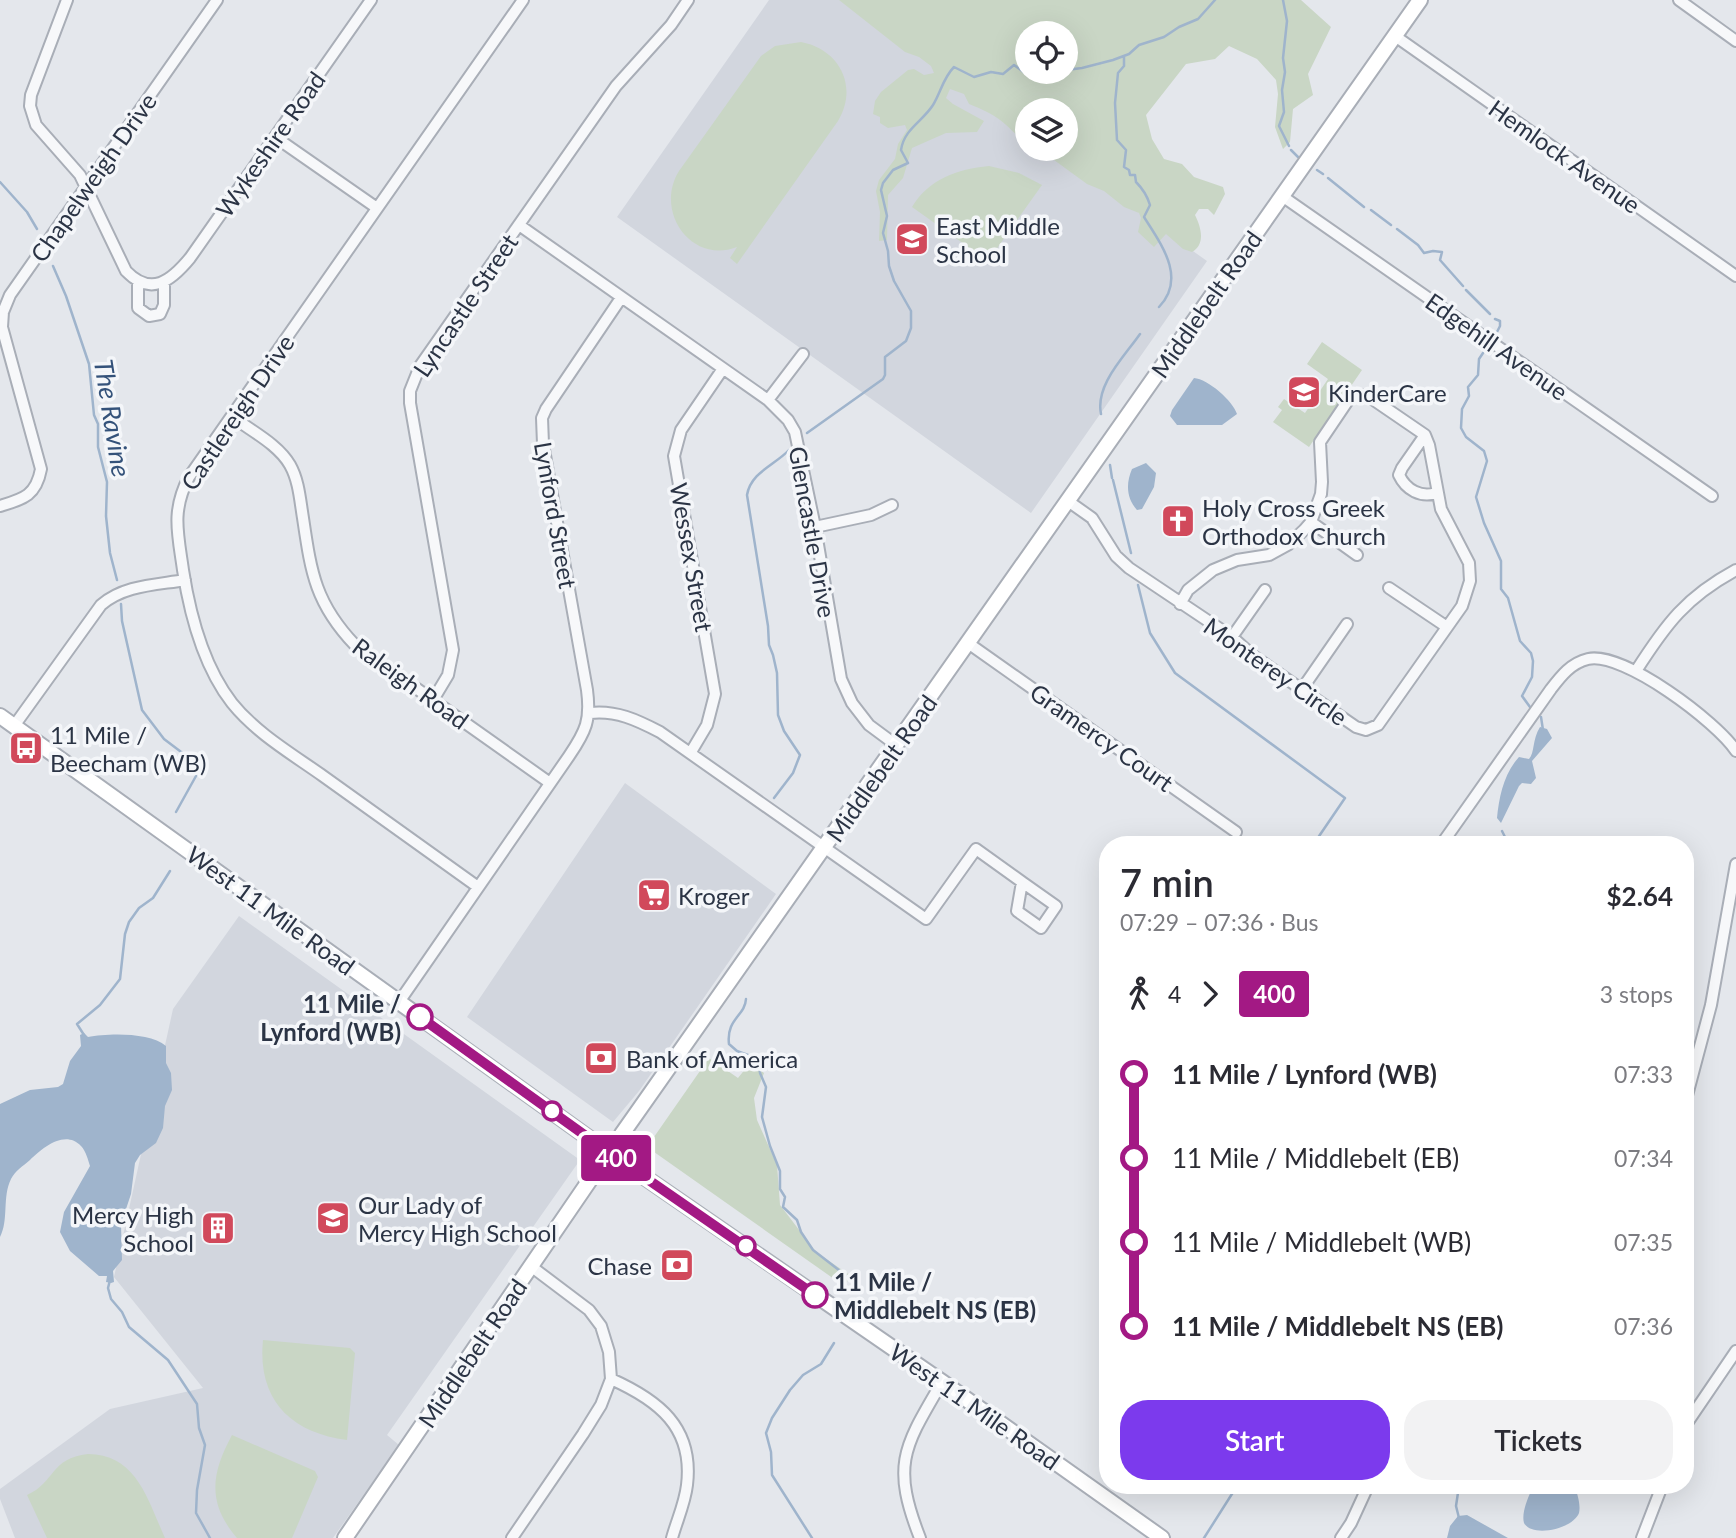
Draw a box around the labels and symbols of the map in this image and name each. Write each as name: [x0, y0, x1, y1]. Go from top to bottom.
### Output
street label: Wykeshire Road: [209, 66, 331, 222]
street label: Chapelweigh Drive: [24, 87, 162, 267]
street label: Hemlock Avenue: [1484, 93, 1646, 219]
place label: East Middle School: [936, 211, 1060, 268]
school or university icon: East Middle School: [893, 220, 931, 258]
street label: Middlebelt Road: [1145, 225, 1267, 383]
street label: Lyncastle Street: [407, 228, 524, 382]
street label: Edgehill Avenue: [1420, 286, 1574, 406]
street label: Castlereigh Drive: [174, 329, 300, 495]
water label: The Ravine: [88, 357, 138, 479]
school or university icon: KinderCare: [1285, 373, 1323, 411]
place label: KinderCare: [1328, 378, 1447, 407]
street label: Lynford Street: [529, 439, 583, 591]
street label: Glencastle Drive: [784, 444, 842, 620]
street label: Wessex Street: [665, 480, 719, 634]
place label: Holy Cross Greek Orthodox Church: [1202, 493, 1386, 550]
church icon: Holy Cross Greek Orthodox Church: [1159, 502, 1197, 540]
street label: Monterey Circle: [1199, 611, 1353, 731]
street label: Raleigh Road: [347, 631, 475, 735]
street label: Gramercy Court: [1025, 677, 1179, 797]
street label: Middlebelt Road: [820, 689, 942, 847]
place label: 11 Mile / Beecham (WB): [50, 720, 207, 777]
bus stop icon: 11 Mile / Beecham (WB): [7, 729, 45, 767]
street label: West 11 Mile Road: [181, 839, 361, 981]
supermarket icon: Kroger: [635, 876, 673, 914]
place label: Kroger: [678, 881, 750, 910]
place label: 11 Mile / Lynford (WB): [260, 989, 401, 1046]
marker: 11 Mile / Lynford (WB): [407, 1004, 433, 1030]
bank icon: Bank of America: [582, 1039, 620, 1077]
place label: Bank of America: [626, 1044, 798, 1073]
unlabelled marker: [542, 1101, 562, 1121]
line badge: 400: [576, 1135, 656, 1181]
place label: Our Lady of Mercy High School: [358, 1190, 557, 1247]
school or university icon: Our Lady of Mercy High School: [314, 1199, 352, 1237]
place label: Mercy High School: [72, 1200, 194, 1257]
building icon: Mercy High School: [199, 1209, 237, 1247]
unlabelled marker: [736, 1236, 756, 1256]
bank icon: Chase: [658, 1246, 696, 1284]
place label: Chase: [588, 1251, 652, 1280]
place label: 11 Mile / Middlebelt NS (EB): [834, 1267, 1036, 1324]
street label: Middlebelt Road: [412, 1273, 532, 1433]
marker: 11 Mile / Middlebelt NS (EB): [802, 1282, 828, 1308]
street label: West 11 Mile Road: [884, 1337, 1066, 1475]

